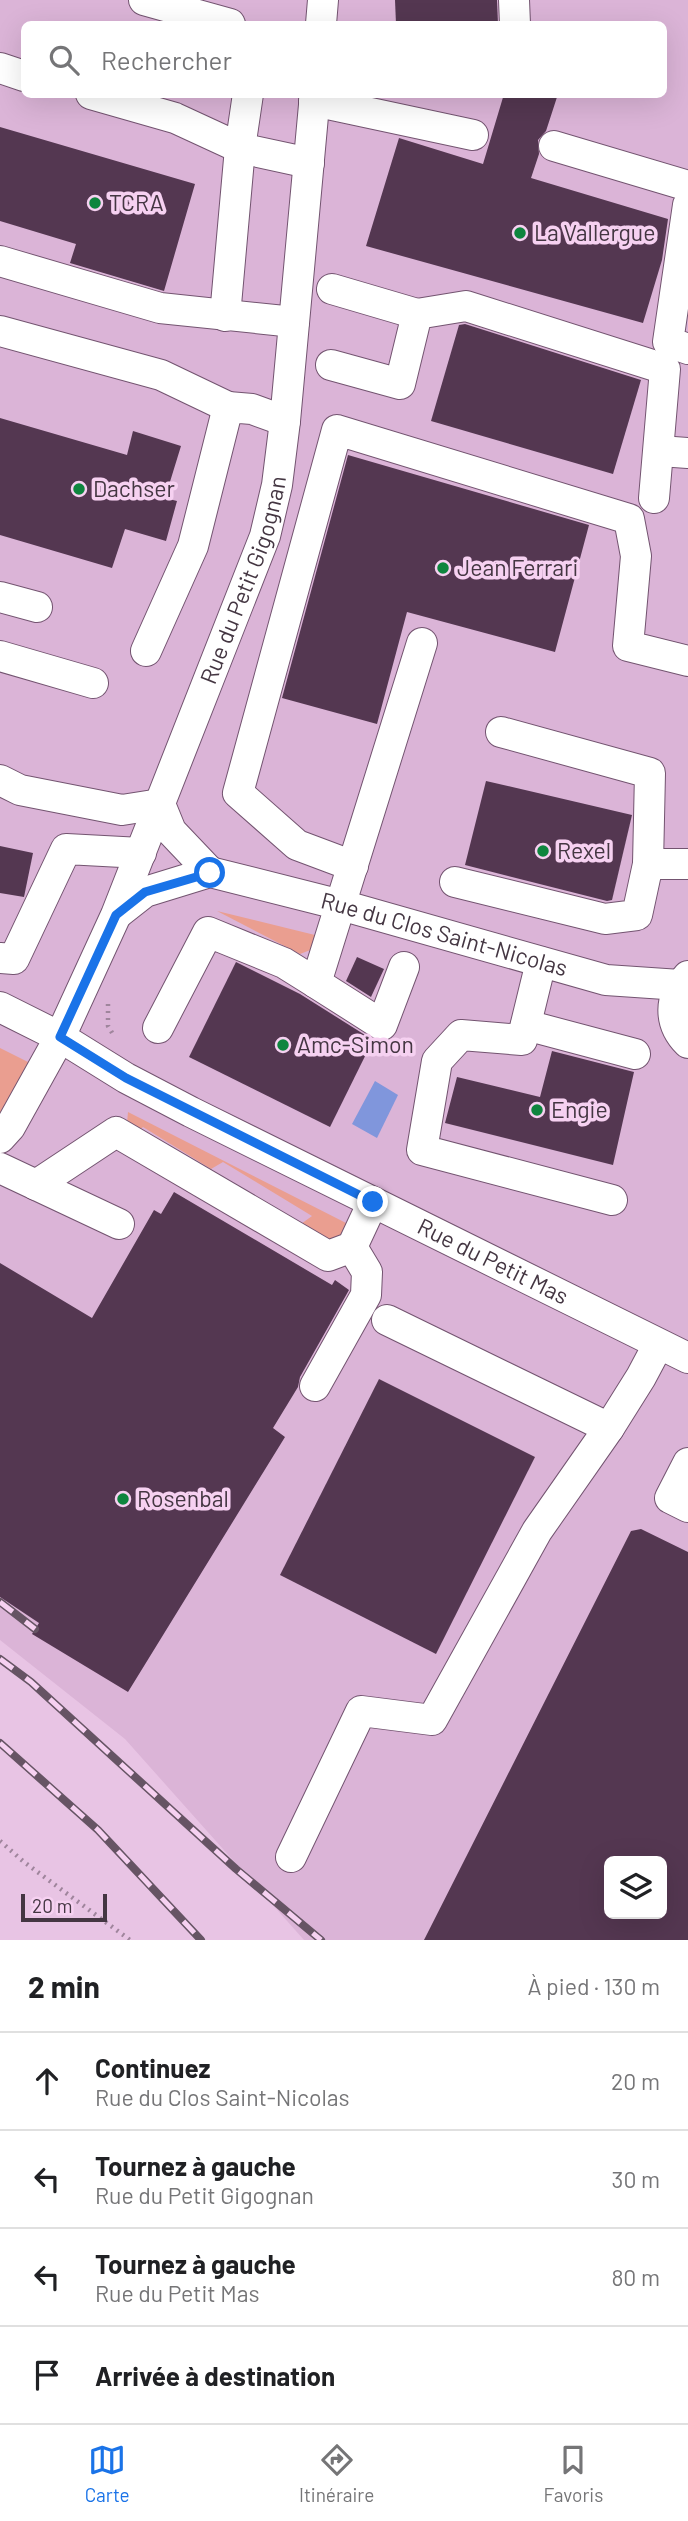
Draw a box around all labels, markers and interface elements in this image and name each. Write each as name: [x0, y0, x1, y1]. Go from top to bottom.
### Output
search box: [21, 21, 667, 98]
icon: search: [45, 41, 83, 79]
text: Rechercher: [101, 44, 232, 75]
place label: TCRA: [109, 188, 164, 216]
marker: TCRA: [87, 195, 103, 211]
place label: La Vallergue: [534, 218, 655, 246]
marker: La Vallergue: [512, 225, 528, 241]
place label: Dachser: [93, 474, 176, 502]
street label: Rue du Petit Gigognan: [193, 474, 291, 688]
marker: Dachser: [71, 481, 87, 497]
place label: Jean Ferrari: [457, 553, 578, 581]
marker: Jean Ferrari: [435, 560, 451, 576]
place label: Rexel: [557, 836, 611, 864]
marker: Rexel: [535, 843, 551, 859]
route start: [194, 857, 225, 888]
street label: Rue du Clos Saint-Nicolas: [318, 886, 571, 981]
place label: Amc-Simon: [297, 1030, 414, 1058]
marker: Amc-Simon: [275, 1037, 291, 1053]
place label: Engie: [551, 1095, 608, 1123]
marker: Engie: [529, 1102, 545, 1118]
route end: [357, 1186, 388, 1217]
street label: Rue du Petit Mas: [413, 1211, 573, 1310]
place label: Rosenbal: [137, 1484, 229, 1512]
marker: Rosenbal: [115, 1491, 131, 1507]
map controls: [604, 1856, 667, 1919]
button: layers: [604, 1856, 667, 1919]
scale bar: [21, 1891, 107, 1923]
text: 20 m: [32, 1894, 72, 1917]
text: 2 min: [28, 1968, 100, 2004]
text: À pied · 130 m: [528, 1972, 660, 2000]
text: Continuez: [95, 2052, 211, 2083]
icon: ahead: [28, 2062, 66, 2100]
text: 20 m: [611, 2067, 660, 2095]
text: Rue du Clos Saint-Nicolas: [95, 2083, 350, 2111]
text: Tournez à gauche: [95, 2150, 296, 2181]
icon: left: [28, 2160, 66, 2198]
text: 30 m: [612, 2165, 660, 2193]
text: Rue du Petit Gigognan: [95, 2181, 314, 2209]
text: Tournez à gauche: [95, 2248, 296, 2279]
icon: left: [28, 2258, 66, 2296]
text: 80 m: [611, 2263, 660, 2291]
text: Rue du Petit Mas: [95, 2279, 260, 2307]
icon: arrive: [28, 2356, 66, 2394]
text: Arrivée à destination: [95, 2360, 335, 2391]
tab: Carte: [85, 2441, 130, 2506]
tab: Itinéraire: [299, 2441, 374, 2506]
tab: Favoris: [544, 2441, 603, 2506]

